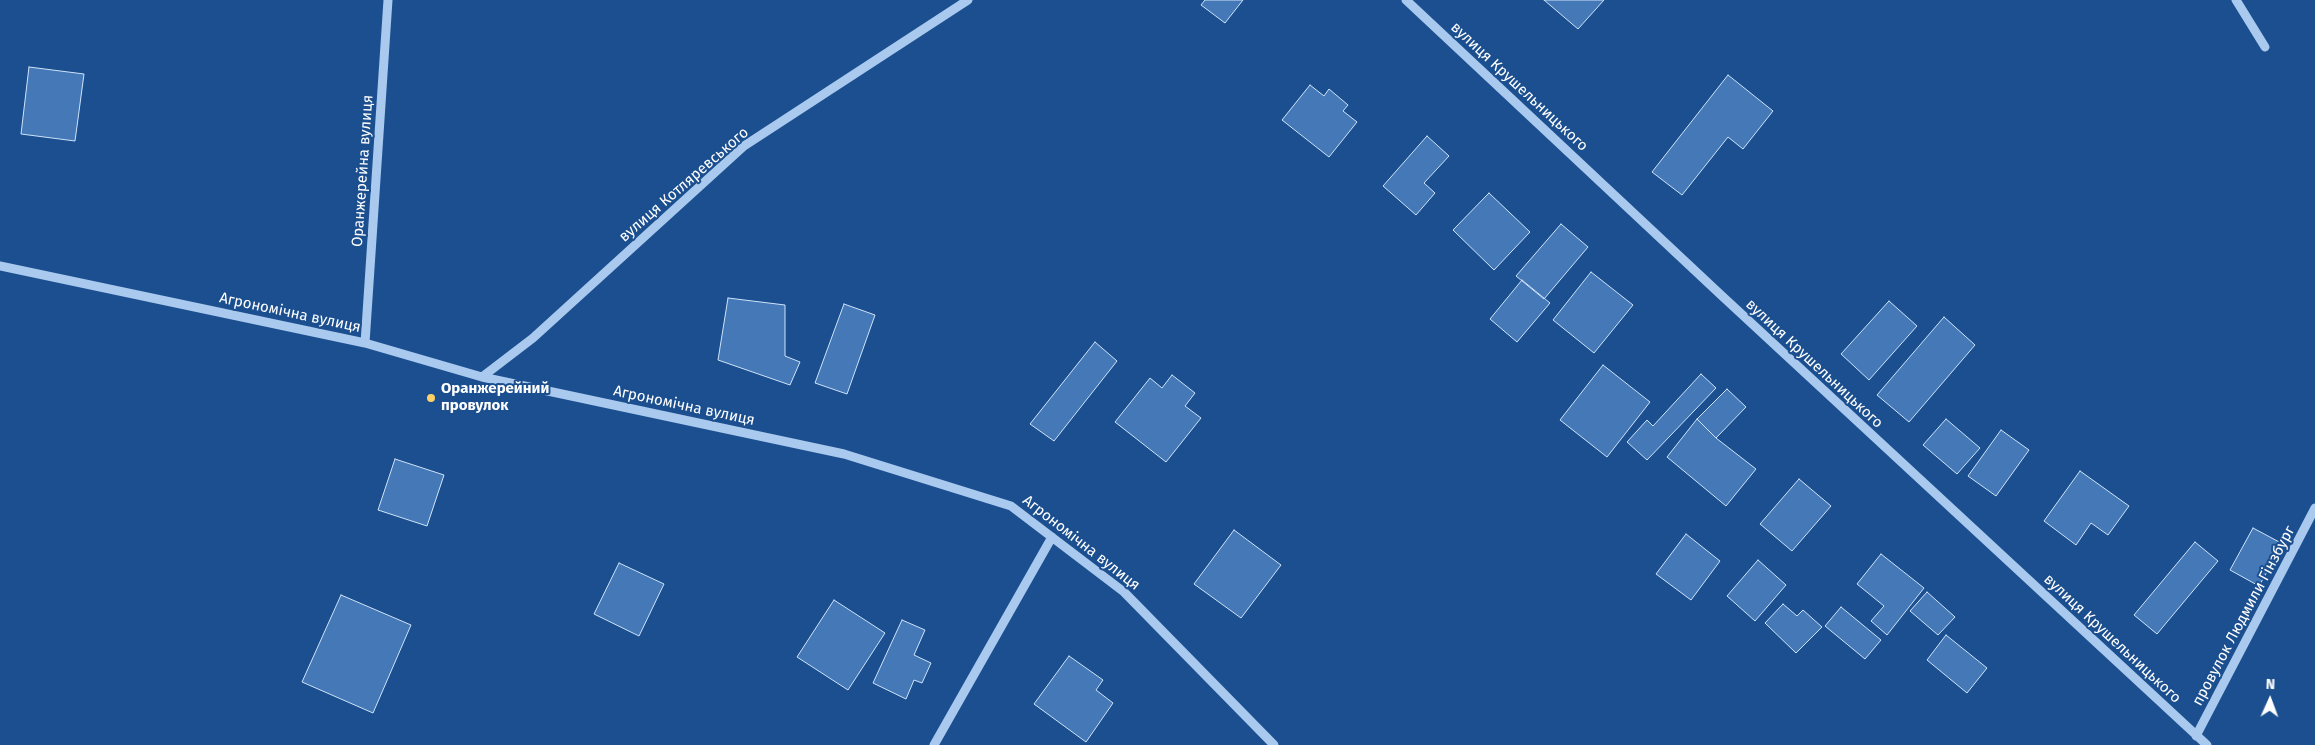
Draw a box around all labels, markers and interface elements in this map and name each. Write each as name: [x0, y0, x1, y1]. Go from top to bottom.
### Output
street label: вулиця Крушельницького: [1447, 19, 1591, 155]
street label: Оранжерейна вулиця: [349, 94, 377, 248]
street label: вулиця Котляревського: [616, 124, 752, 246]
street label: Агрономічна вулиця: [218, 289, 362, 337]
street label: вулиця Крушельницького: [1742, 296, 1886, 432]
place label: Оранжерейний провулок: [441, 380, 549, 415]
street label: Агрономічна вулиця: [612, 382, 756, 430]
marker: Оранжерейний провулок: [425, 392, 437, 404]
street label: Агрономічна вулиця: [1019, 492, 1143, 594]
street label: провулок Людмили Гінзбург: [2189, 523, 2299, 709]
street label: вулиця Крушельницького: [2040, 571, 2184, 707]
north arrow: [2245, 675, 2295, 725]
text: N: [2266, 676, 2275, 693]

